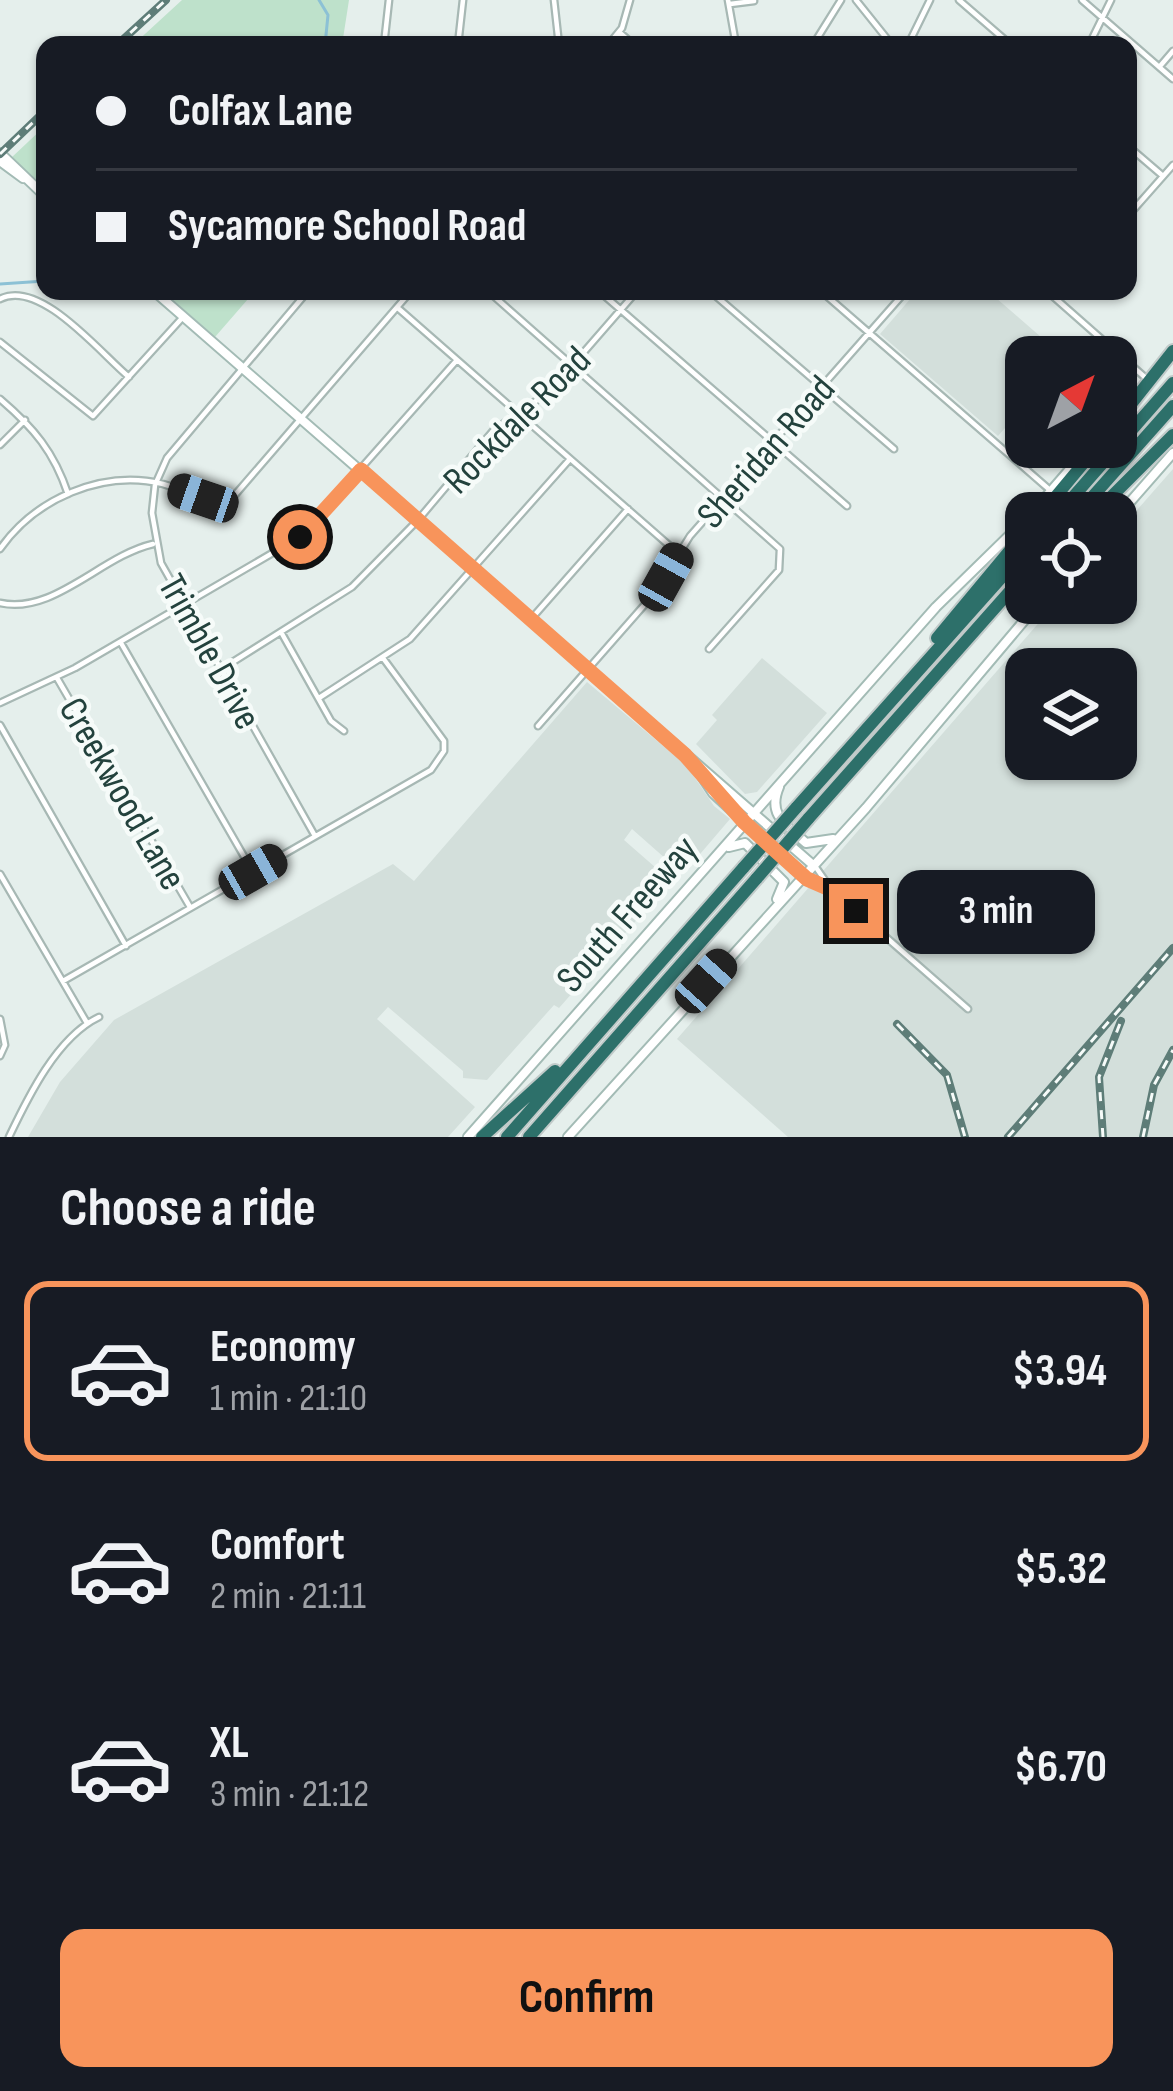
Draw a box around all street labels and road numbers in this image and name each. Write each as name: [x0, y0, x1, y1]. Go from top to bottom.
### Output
street label: Rockdale Road: [434, 337, 601, 504]
street label: Sheridan Road: [688, 367, 846, 538]
street label: Trimble Drive: [147, 567, 271, 738]
street label: Creekwood Lane: [48, 690, 196, 899]
street label: South Freeway: [547, 827, 709, 1002]

